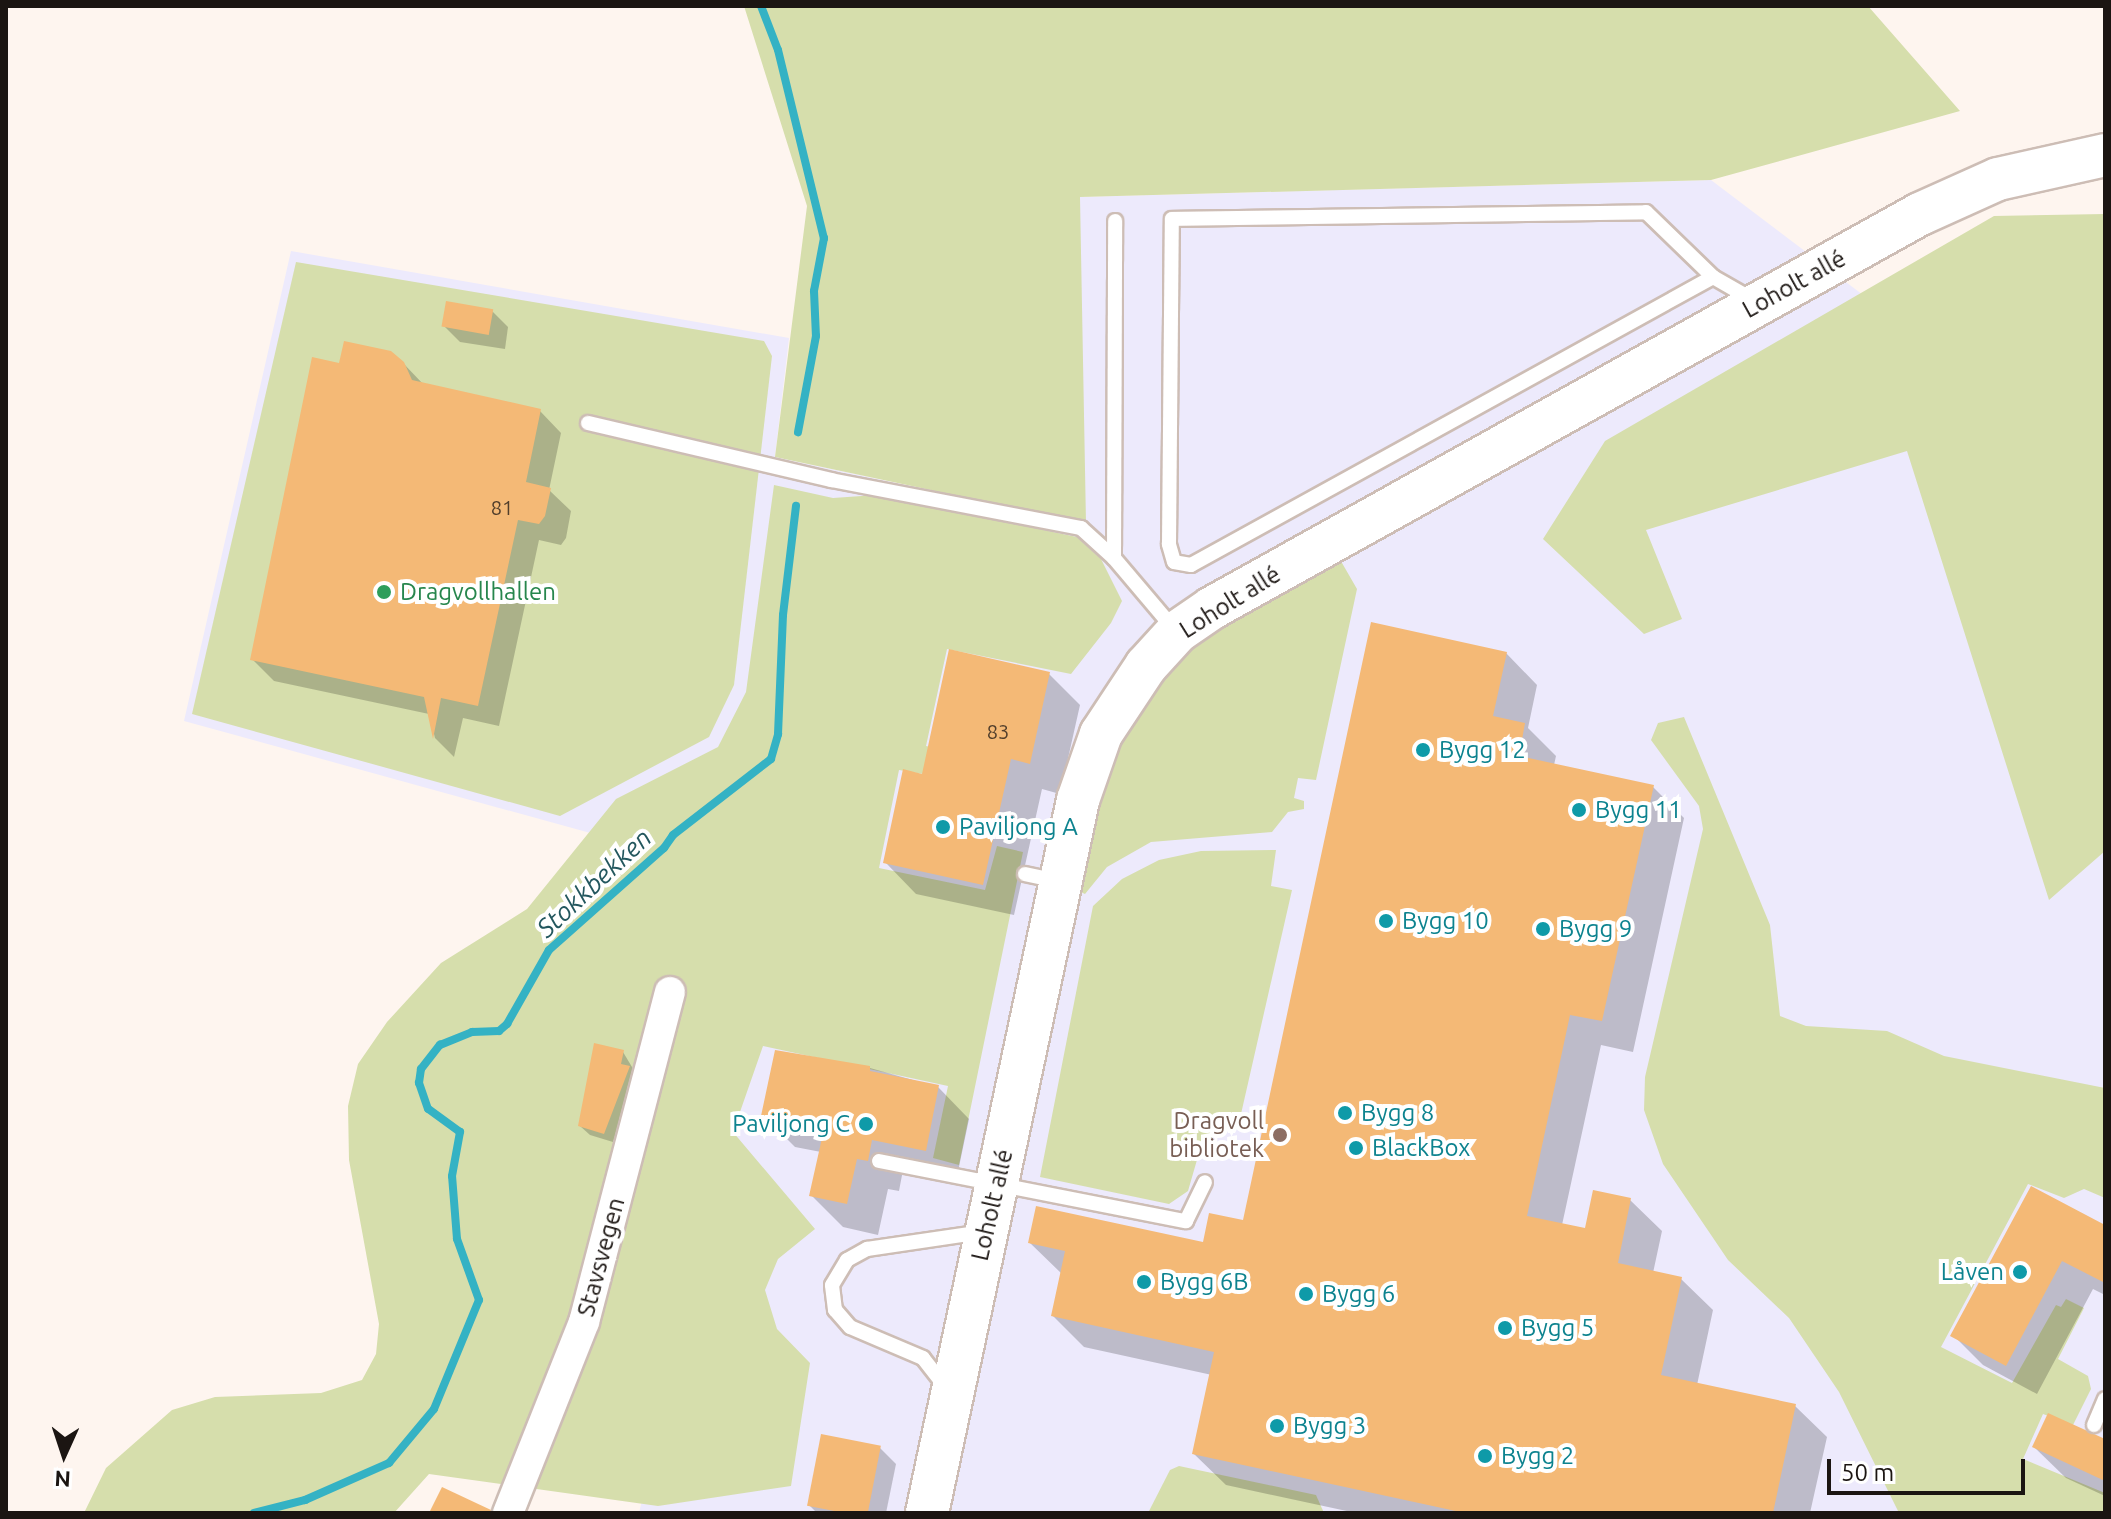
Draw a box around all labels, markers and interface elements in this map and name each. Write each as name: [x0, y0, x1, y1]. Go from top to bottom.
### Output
street label: Loholt allé: [1737, 244, 1851, 324]
house number: 81: [491, 495, 513, 519]
street label: Loholt allé: [1174, 560, 1286, 644]
place label: Dragvollhallen: [400, 578, 556, 606]
marker: Dragvollhallen: [375, 583, 393, 601]
house number: 83: [987, 719, 1009, 743]
place label: Bygg 12: [1439, 736, 1526, 764]
marker: Bygg 12: [1414, 741, 1432, 759]
place label: Bygg 11: [1595, 796, 1682, 824]
marker: Bygg 11: [1570, 801, 1588, 819]
place label: Paviljong A: [959, 813, 1078, 841]
marker: Paviljong A: [934, 818, 952, 836]
water label: Stokkbekken: [530, 822, 658, 944]
place label: Bygg 10: [1402, 907, 1489, 935]
marker: Bygg 10: [1377, 912, 1395, 930]
place label: Bygg 9: [1559, 915, 1632, 943]
marker: Bygg 9: [1534, 920, 1552, 938]
place label: Bygg 8: [1361, 1099, 1434, 1127]
marker: Bygg 8: [1336, 1104, 1354, 1122]
place label: Dragvoll bibliotek: [1169, 1107, 1264, 1163]
place label: Paviljong C: [732, 1110, 850, 1138]
marker: Paviljong C: [857, 1115, 875, 1133]
marker: Dragvoll bibliotek: [1271, 1126, 1289, 1144]
place label: BlackBox: [1372, 1134, 1470, 1162]
marker: BlackBox: [1347, 1139, 1365, 1157]
street label: Loholt allé: [965, 1147, 1019, 1263]
street label: Stavsvegen: [571, 1194, 631, 1320]
place label: Låven: [1941, 1258, 2004, 1286]
marker: Låven: [2011, 1263, 2029, 1281]
place label: Bygg 6B: [1160, 1268, 1249, 1296]
marker: Bygg 6B: [1135, 1273, 1153, 1291]
place label: Bygg 6: [1322, 1280, 1395, 1308]
marker: Bygg 6: [1297, 1285, 1315, 1303]
place label: Bygg 5: [1521, 1314, 1594, 1342]
marker: Bygg 5: [1496, 1319, 1514, 1337]
place label: Bygg 3: [1293, 1412, 1366, 1440]
north arrow: [24, 1415, 104, 1495]
marker: Bygg 3: [1268, 1417, 1286, 1435]
place label: Bygg 2: [1501, 1442, 1574, 1470]
scale bar: [1831, 1443, 2029, 1493]
marker: Bygg 2: [1476, 1447, 1494, 1465]
text: 50 m: [1841, 1459, 1894, 1486]
text: N: [54, 1467, 72, 1492]

